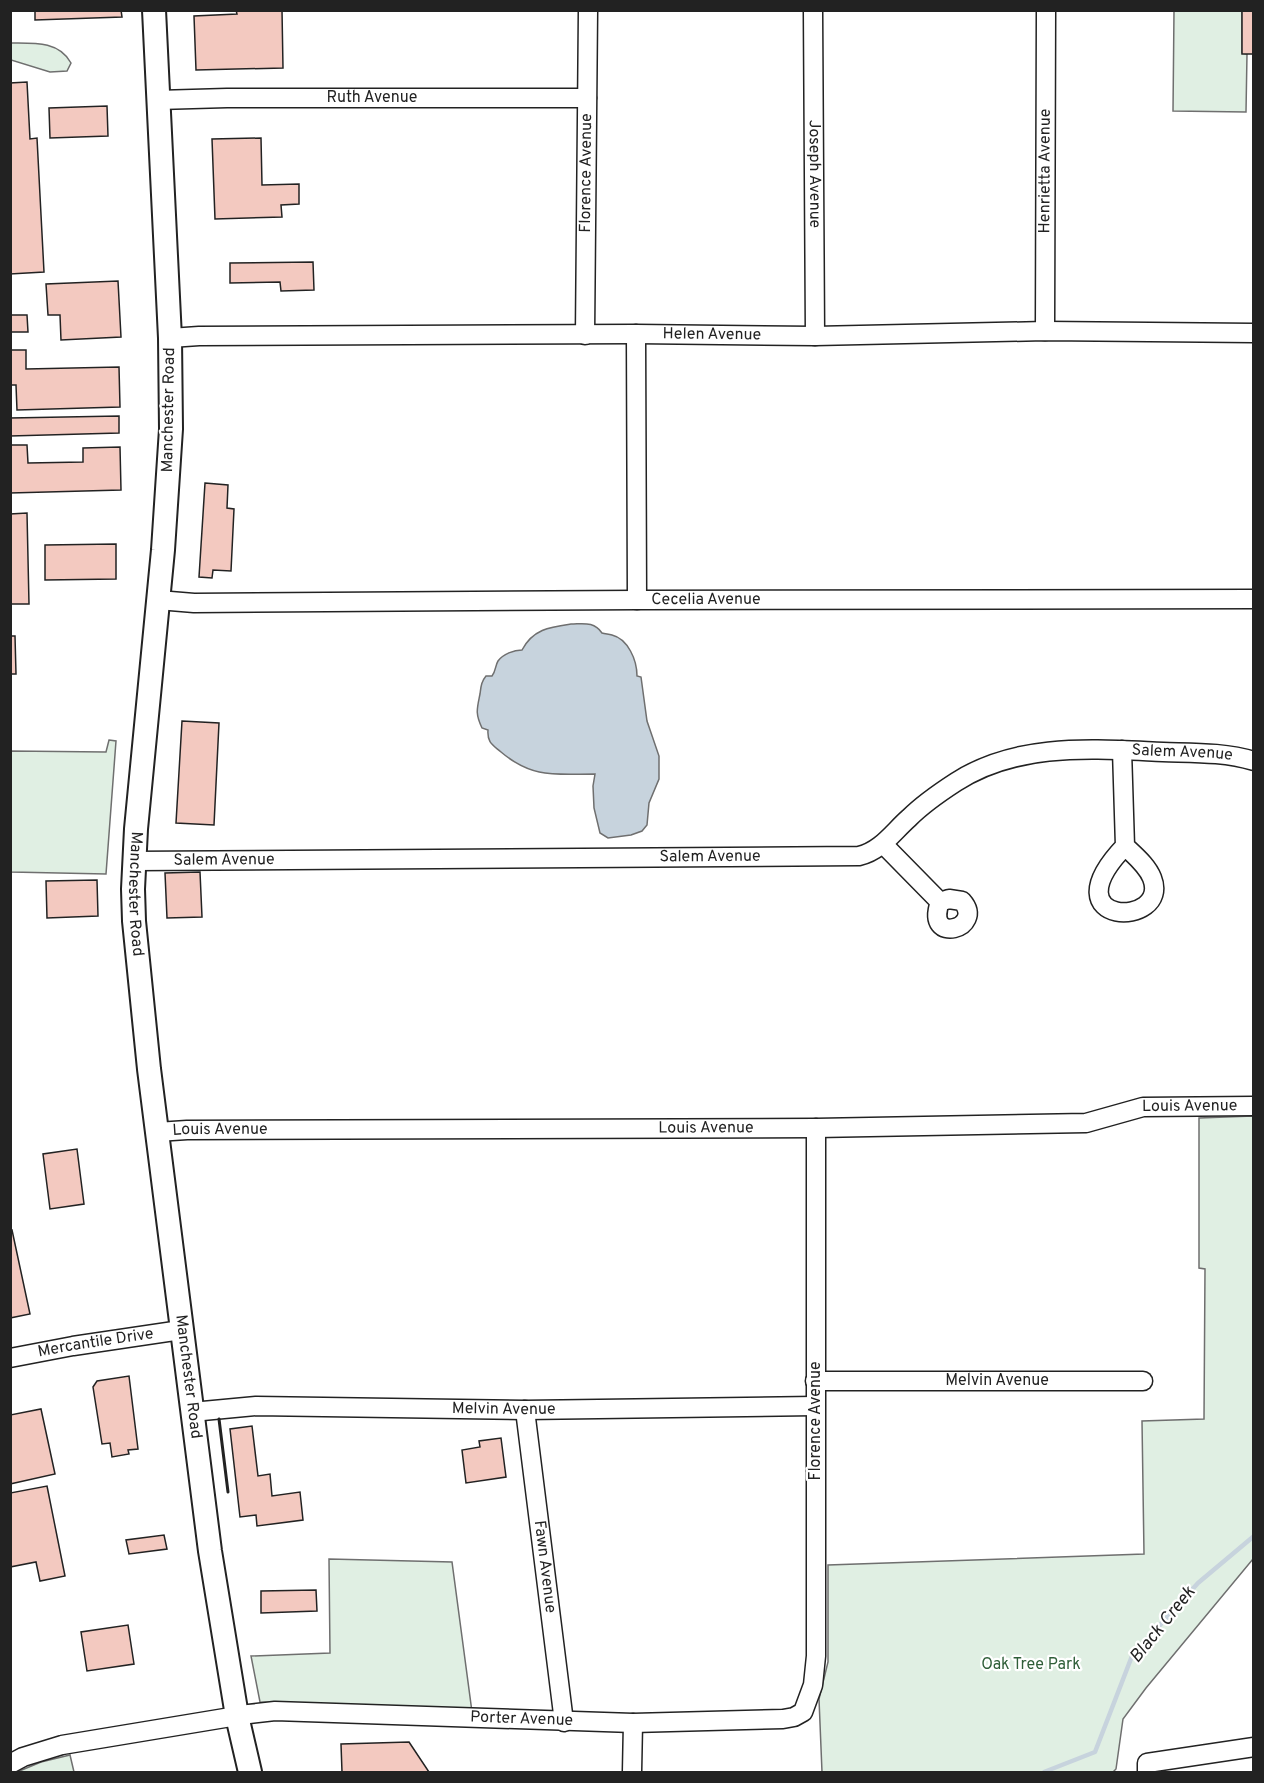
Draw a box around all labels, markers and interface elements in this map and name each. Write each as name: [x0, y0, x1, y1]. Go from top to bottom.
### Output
street label: Ruth Avenue: [327, 88, 417, 108]
street label: Henrietta Avenue: [1035, 109, 1056, 233]
street label: Florence Avenue: [576, 113, 597, 233]
street label: Joseph Avenue: [804, 120, 824, 228]
street label: Helen Avenue: [663, 324, 761, 345]
street label: Manchester Road: [158, 347, 180, 473]
street label: Cecelia Avenue: [651, 590, 761, 610]
street label: Salem Avenue: [1131, 741, 1234, 766]
street label: Manchester Road: [123, 831, 148, 957]
street label: Salem Avenue: [659, 847, 761, 867]
street label: Salem Avenue: [173, 850, 275, 871]
street label: Louis Avenue: [1142, 1096, 1237, 1117]
street label: Louis Avenue: [658, 1118, 754, 1139]
street label: Louis Avenue: [172, 1120, 268, 1141]
street label: Manchester Road: [170, 1313, 206, 1440]
street label: Mercantile Drive: [36, 1324, 155, 1363]
street label: Florence Avenue: [806, 1361, 826, 1481]
street label: Melvin Avenue: [945, 1371, 1049, 1391]
street label: Melvin Avenue: [452, 1399, 556, 1420]
street label: Fawn Avenue: [529, 1519, 560, 1614]
water label: Black Creek: [1125, 1581, 1202, 1668]
park label: Oak Tree Park: [981, 1655, 1081, 1675]
street label: Porter Avenue: [470, 1708, 573, 1731]

